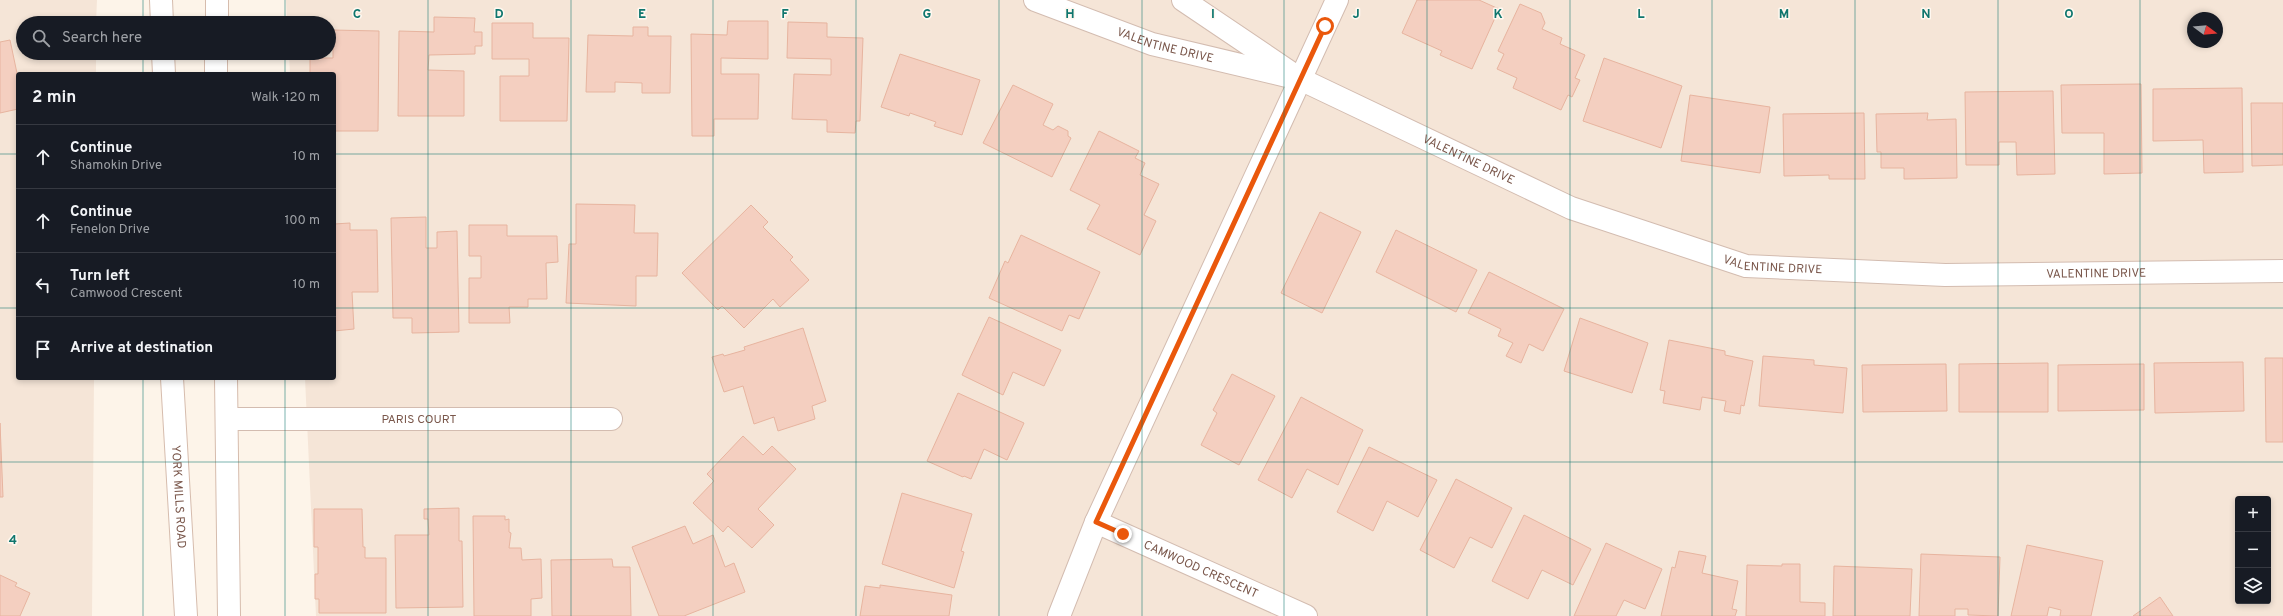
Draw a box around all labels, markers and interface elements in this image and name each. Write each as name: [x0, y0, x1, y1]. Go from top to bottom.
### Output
text: C: [353, 7, 361, 23]
text: D: [494, 7, 504, 23]
text: E: [638, 7, 646, 23]
text: F: [781, 7, 789, 23]
text: G: [923, 7, 932, 23]
text: H: [1065, 7, 1075, 23]
text: I: [1211, 7, 1215, 23]
text: J: [1352, 7, 1360, 23]
text: K: [1493, 7, 1503, 23]
text: L: [1637, 7, 1645, 23]
text: M: [1779, 7, 1789, 23]
text: N: [1921, 7, 1931, 23]
text: O: [2064, 7, 2074, 23]
north arrow: [2187, 12, 2223, 48]
search box: [16, 16, 336, 60]
route start: [1316, 17, 1334, 35]
street label: VALENTINE DRIVE: [1114, 24, 1215, 67]
icon: search: [30, 27, 52, 49]
text: Search here: [62, 29, 142, 48]
text: 2 min: [32, 87, 76, 109]
text: Walk · 120 m: [251, 90, 320, 106]
street label: VALENTINE DRIVE: [1420, 131, 1517, 189]
text: Continue: [70, 139, 132, 158]
icon: ahead: [32, 146, 54, 168]
text: 10 m: [293, 149, 320, 165]
text: Shamokin Drive: [70, 158, 162, 174]
text: Continue: [70, 203, 132, 222]
icon: ahead: [32, 210, 54, 232]
text: 100 m: [284, 213, 320, 229]
text: Fenelon Drive: [70, 222, 150, 238]
street label: VALENTINE DRIVE: [1721, 252, 1823, 278]
street label: VALENTINE DRIVE: [2046, 266, 2146, 283]
text: Turn left: [70, 267, 130, 286]
icon: left: [32, 274, 54, 296]
text: 10 m: [293, 277, 320, 293]
text: Camwood Crescent: [70, 286, 183, 302]
icon: arrive: [32, 338, 54, 360]
text: Arrive at destination: [70, 339, 213, 358]
street label: PARIS COURT: [381, 412, 457, 428]
street label: YORK MILLS ROAD: [167, 445, 189, 549]
map controls: [2235, 496, 2271, 604]
button: +: [2235, 496, 2271, 532]
route end: [1114, 525, 1132, 543]
button: −: [2235, 532, 2271, 568]
text: 4: [9, 533, 17, 549]
street label: CAMWOOD CRESCENT: [1141, 537, 1260, 602]
button: layers: [2235, 568, 2271, 604]

